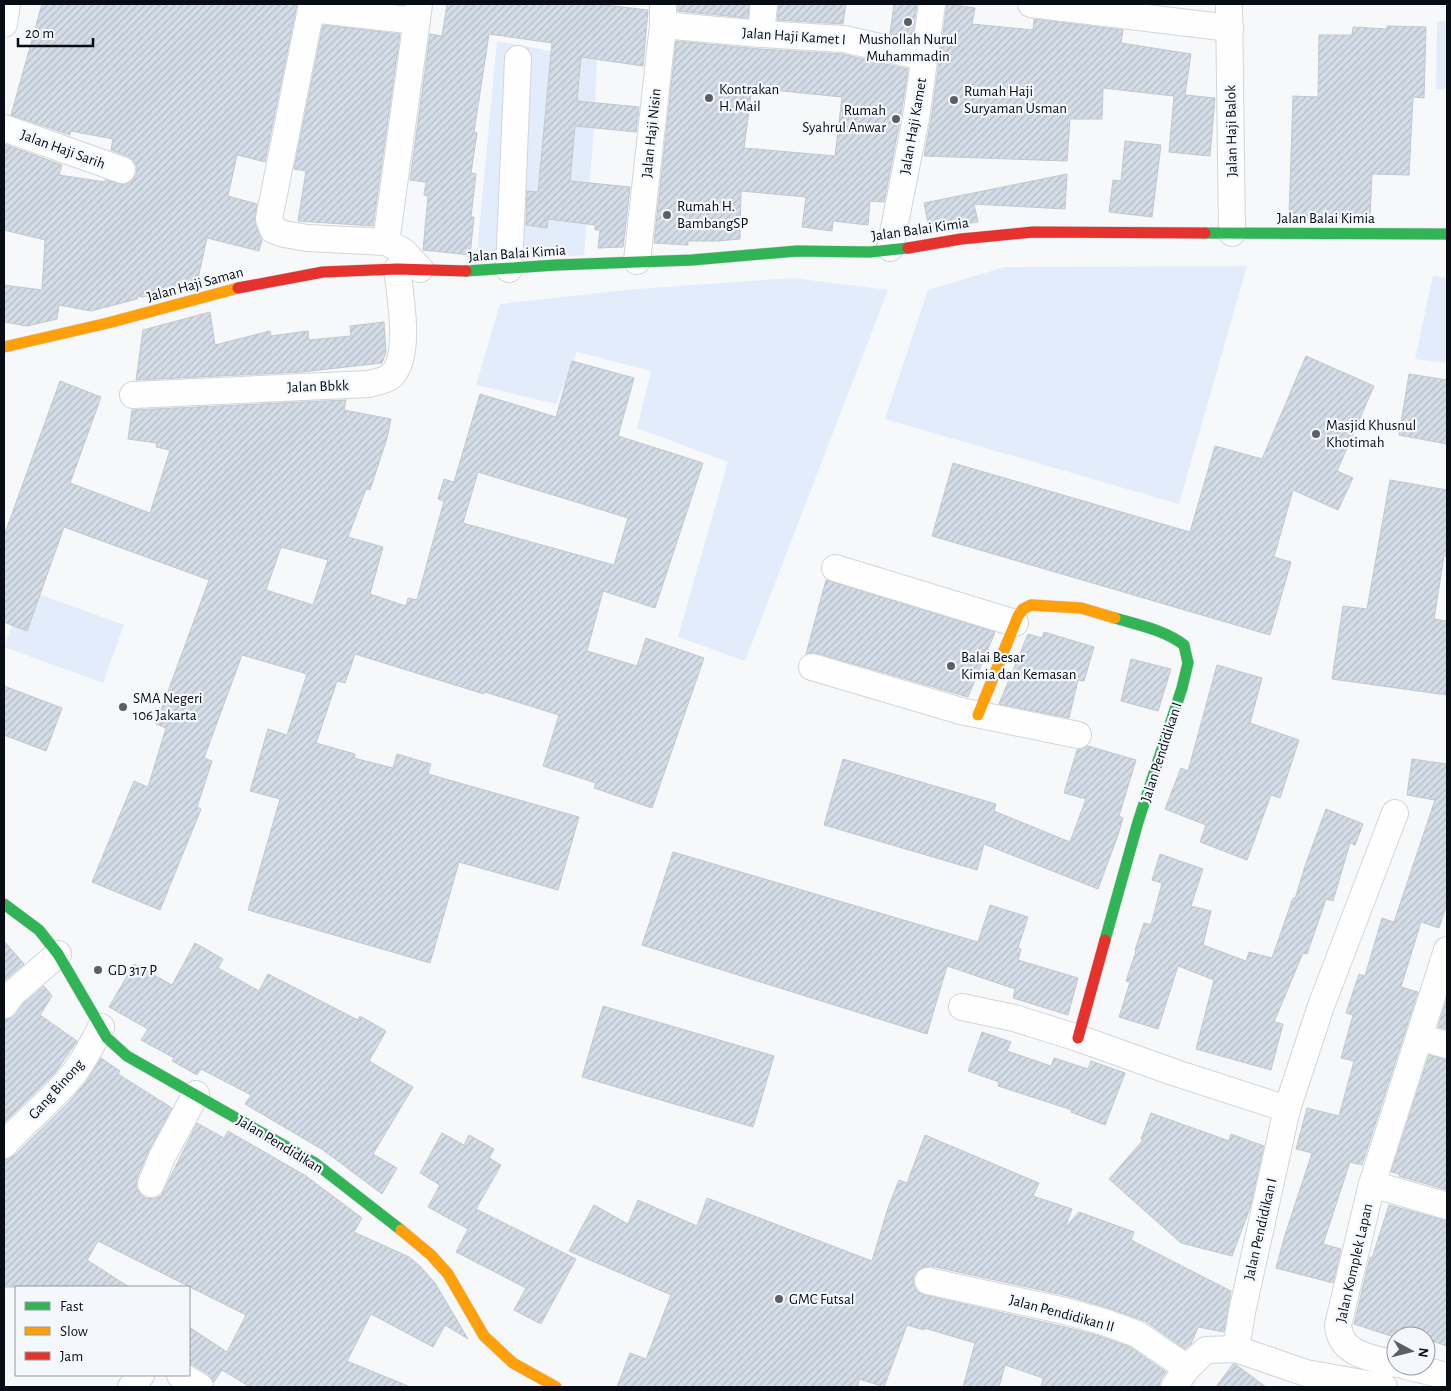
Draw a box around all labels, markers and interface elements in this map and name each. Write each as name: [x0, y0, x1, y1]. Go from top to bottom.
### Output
scale bar: [18, 15, 92, 47]
marker: Mushollah Nurul Muhammadin: [902, 16, 914, 28]
street label: Jalan Haji Kamet I: [742, 25, 846, 48]
text: 20 m: [25, 26, 54, 41]
place label: Mushollah Nurul Muhammadin: [859, 32, 957, 64]
street label: Jalan Haji Kamet: [898, 77, 929, 175]
place label: Kontrakan H. Mail: [719, 82, 779, 114]
place label: Rumah Haji Suryaman Usman: [964, 84, 1067, 116]
street label: Jalan Haji Balok: [1223, 85, 1240, 177]
street label: Jalan Haji Nisin: [639, 88, 664, 178]
marker: Kontrakan H. Mail: [703, 92, 715, 104]
marker: Rumah Haji Suryaman Usman: [948, 94, 960, 106]
place label: Rumah Syahrul Anwar: [802, 103, 886, 135]
marker: Rumah Syahrul Anwar: [890, 113, 902, 125]
street label: Jalan Haji Sarih: [19, 127, 107, 172]
place label: Rumah H. BambangSP: [677, 199, 748, 231]
marker: Rumah H. BambangSP: [661, 209, 673, 221]
street label: Jalan Balai Kimia: [1277, 211, 1375, 226]
street label: Jalan Balai Kimia: [870, 215, 970, 244]
street label: Jalan Balai Kimia: [468, 243, 567, 264]
street label: Jalan Haji Saman: [145, 264, 245, 305]
street label: Jalan Bbkk: [287, 378, 349, 395]
place label: Masjid Khusnul Khotimah: [1326, 418, 1416, 450]
marker: Masjid Khusnul Khotimah: [1310, 428, 1322, 440]
place label: Balai Besar Kimia dan Kemasan: [961, 650, 1076, 682]
marker: Balai Besar Kimia dan Kemasan: [945, 660, 957, 672]
place label: SMA Negeri 106 Jakarta: [133, 691, 202, 723]
street label: Jalan Pendidikan I: [1138, 700, 1185, 804]
marker: SMA Negeri 106 Jakarta: [117, 701, 129, 713]
place label: GD 317 P: [108, 963, 157, 978]
marker: GD 317 P: [92, 964, 104, 976]
street label: Gang Binong: [26, 1056, 87, 1122]
street label: Jalan Pendidikan: [234, 1113, 325, 1176]
street label: Jalan Pendidikan I: [1241, 1177, 1280, 1282]
street label: Jalan Komplek Lapan: [1333, 1202, 1376, 1324]
legend: [15, 1286, 190, 1376]
place label: GMC Futsal: [789, 1292, 855, 1307]
street label: Jalan Pendidikan II: [1008, 1292, 1116, 1335]
marker: GMC Futsal: [773, 1293, 785, 1305]
text: Fast: [60, 1299, 84, 1314]
text: Slow: [60, 1324, 88, 1339]
north arrow: [1386, 1326, 1436, 1376]
text: N: [1415, 1347, 1430, 1358]
text: Jam: [60, 1349, 83, 1364]

